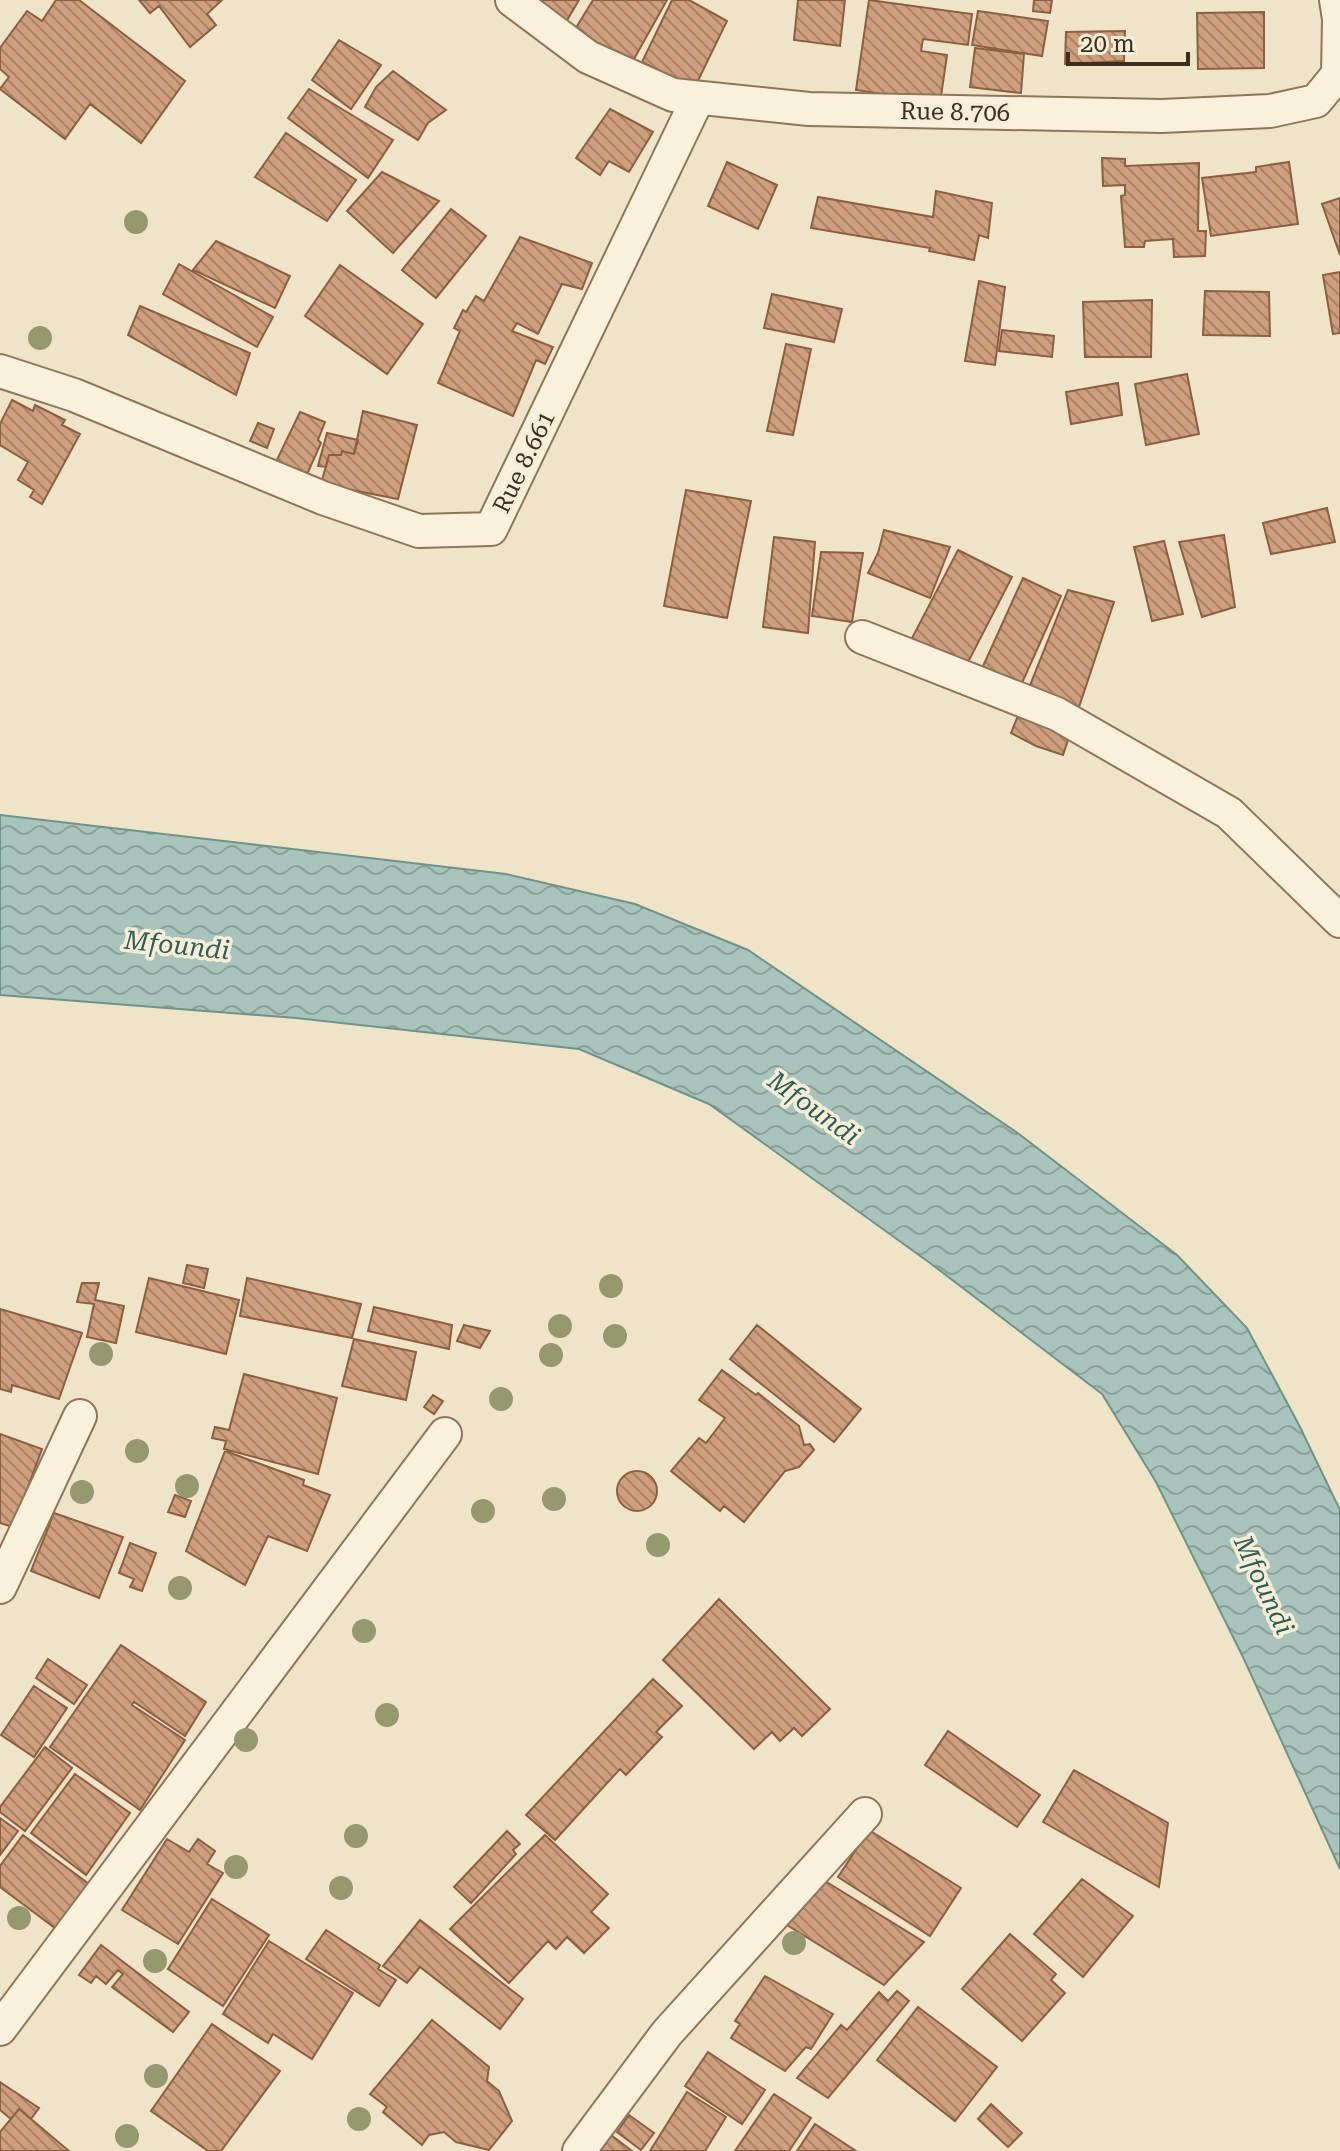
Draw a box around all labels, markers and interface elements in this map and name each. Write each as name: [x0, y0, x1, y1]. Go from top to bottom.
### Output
scale bar: [1068, 16, 1188, 66]
text: 20 m: [1080, 30, 1135, 58]
street label: Rue 8.706: [900, 97, 1010, 127]
street label: Rue 8.661: [487, 406, 561, 518]
water label: Mfoundi: [122, 924, 231, 965]
water label: Mfoundi: [762, 1064, 866, 1151]
water label: Mfoundi: [1228, 1530, 1300, 1639]

